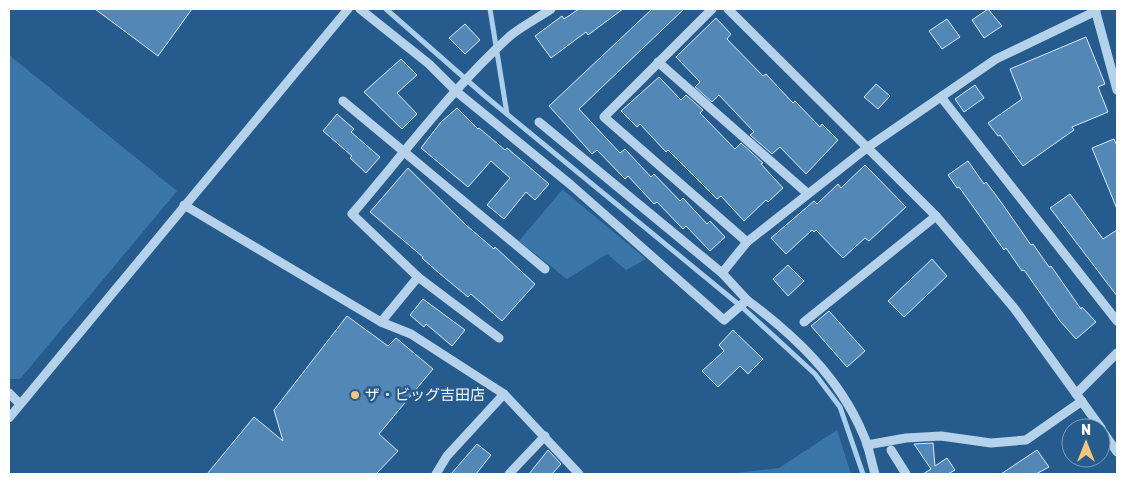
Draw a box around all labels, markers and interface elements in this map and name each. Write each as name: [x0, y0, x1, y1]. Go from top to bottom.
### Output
place label: ザ・ビッグ吉田店: [365, 386, 485, 404]
marker: ザ・ビッグ吉田店: [349, 389, 361, 401]
north arrow: [1061, 418, 1111, 468]
text: N: [1081, 422, 1091, 439]

